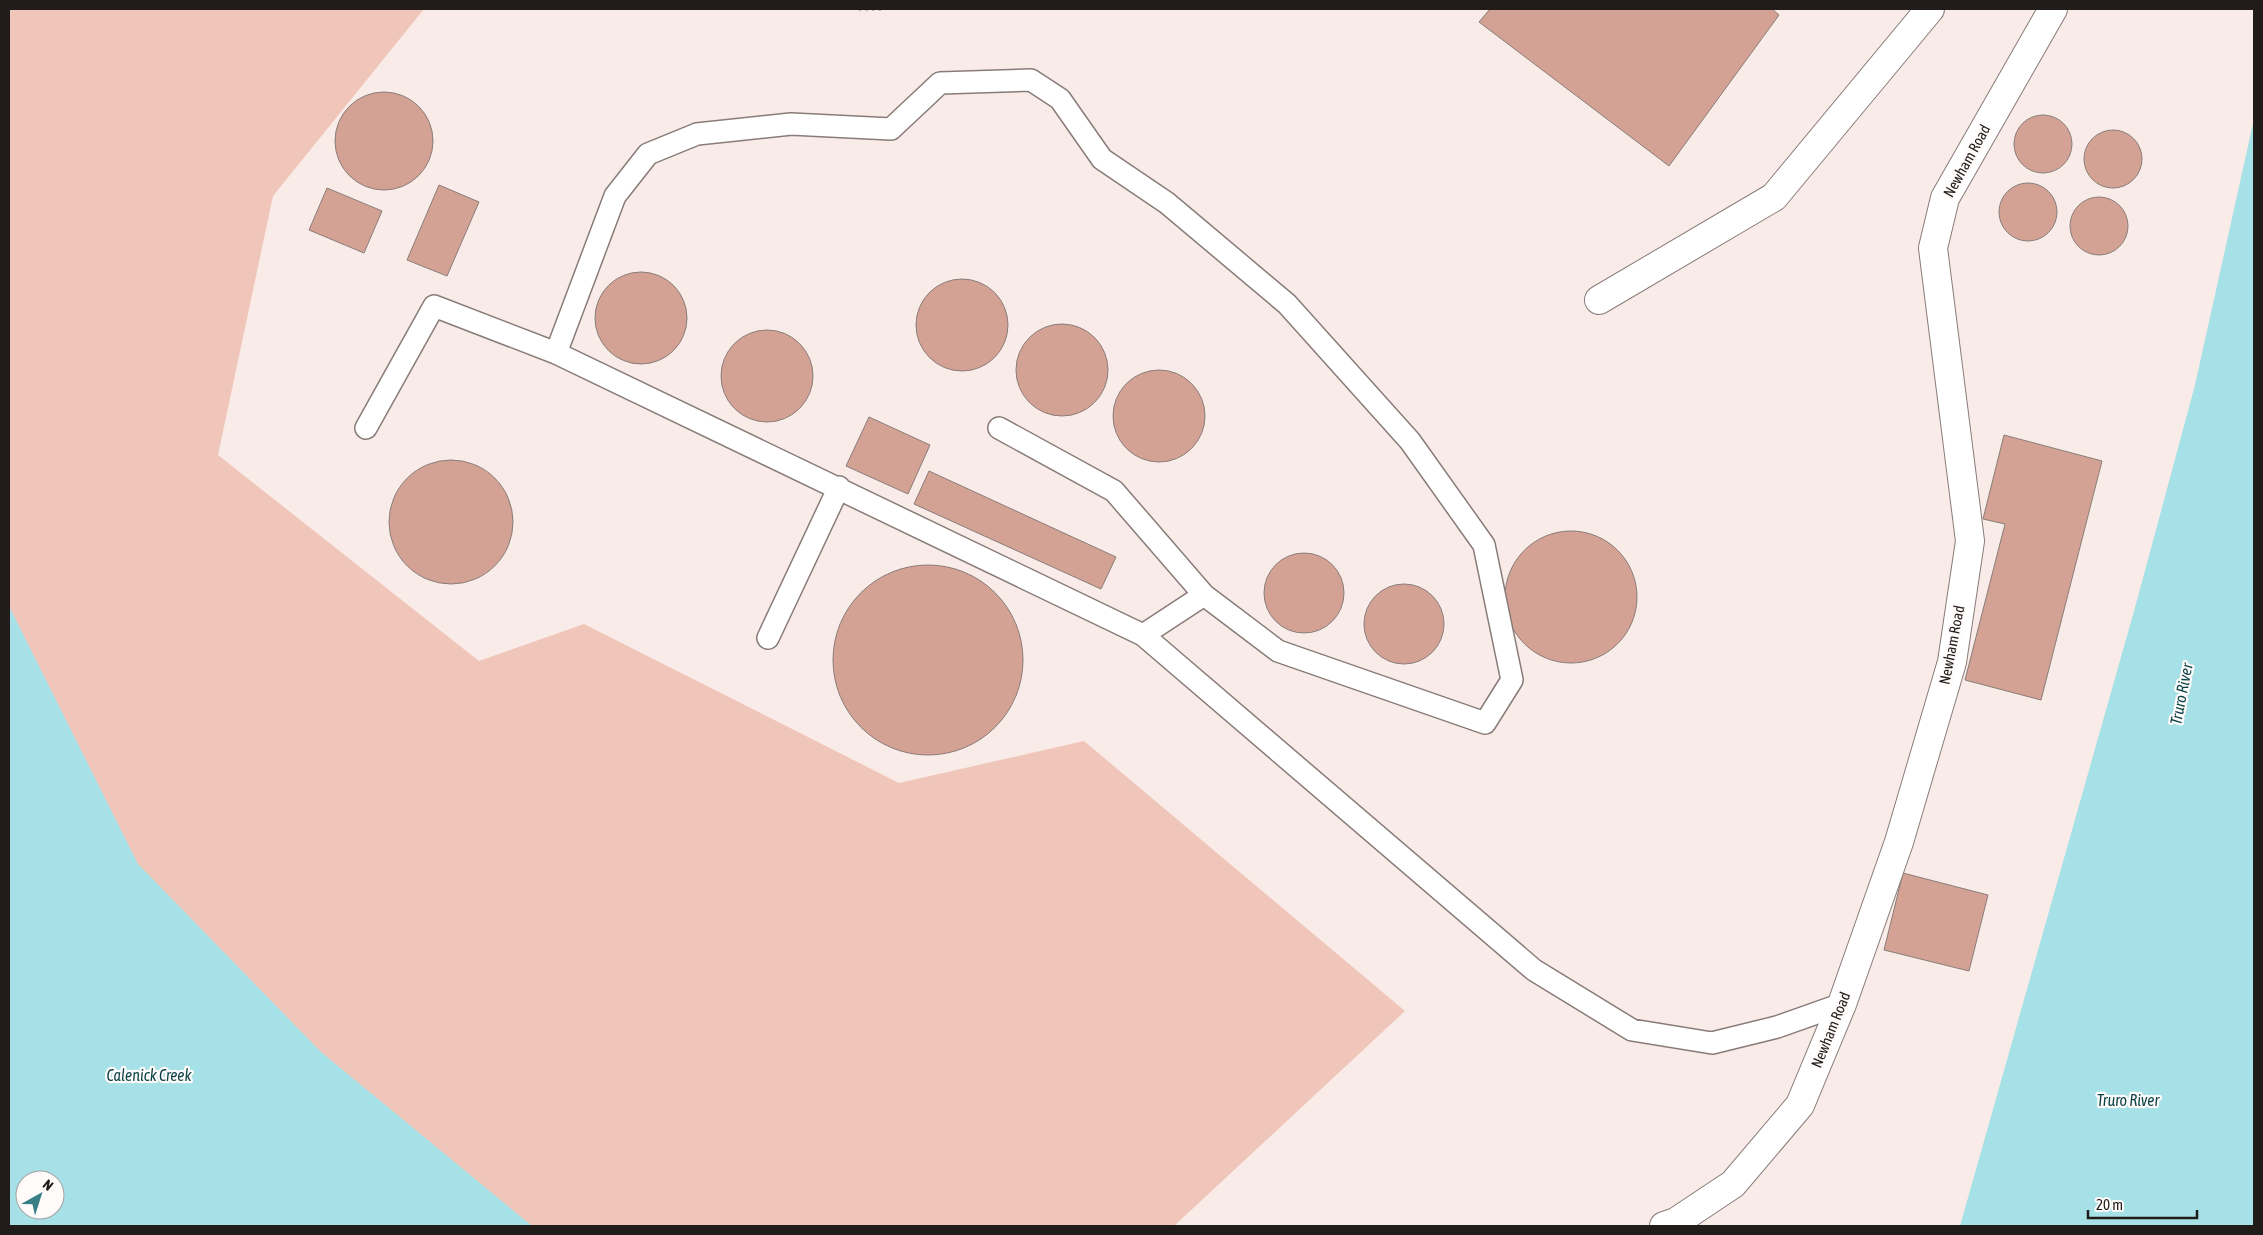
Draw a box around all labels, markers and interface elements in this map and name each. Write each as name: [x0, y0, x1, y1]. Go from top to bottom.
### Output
street label: Newham Road: [1940, 122, 1993, 200]
street label: Newham Road: [1936, 604, 1968, 686]
water label: Truro River: [2166, 660, 2196, 726]
street label: Newham Road: [1808, 989, 1853, 1070]
water label: Calenick Creek: [106, 1066, 193, 1084]
water label: Truro River: [2097, 1091, 2161, 1109]
north arrow: [15, 1170, 65, 1220]
text: N: [40, 1176, 56, 1194]
scale bar: [2088, 1188, 2197, 1220]
text: 20 m: [2096, 1196, 2123, 1213]

